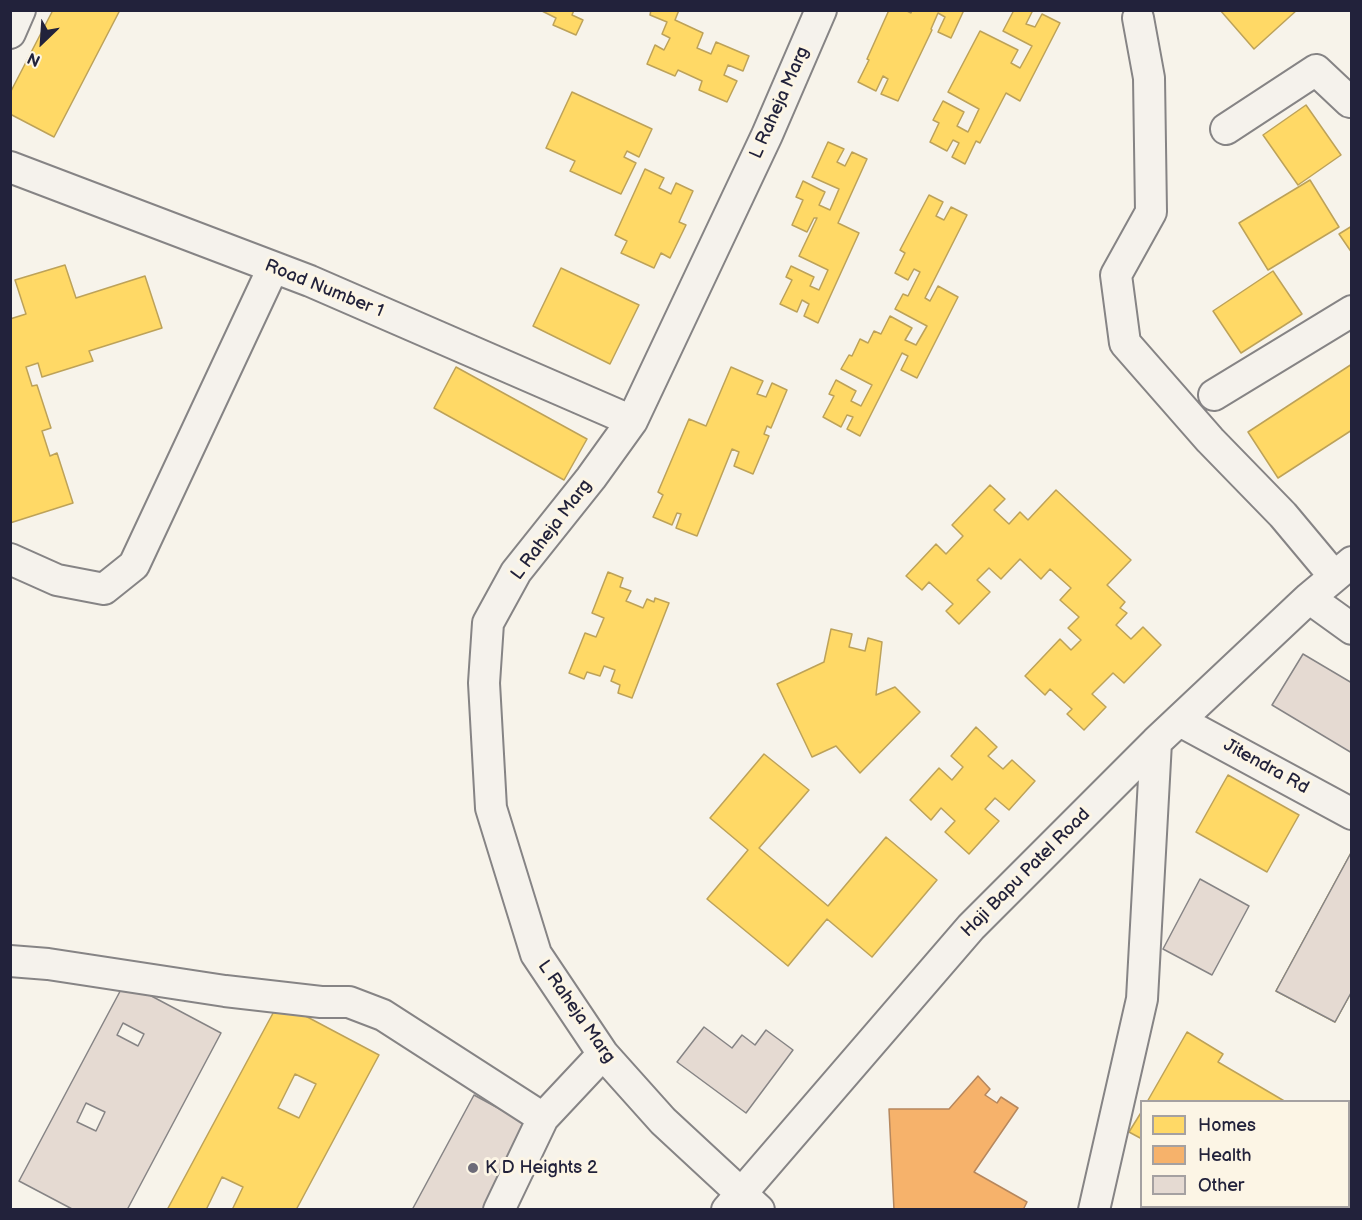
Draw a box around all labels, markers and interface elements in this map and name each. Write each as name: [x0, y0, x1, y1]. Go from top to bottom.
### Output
north arrow: [12, 12, 72, 72]
street label: L Raheja Marg: [746, 44, 814, 162]
text: N: [25, 48, 44, 70]
street label: Road Number 1: [261, 255, 387, 323]
street label: L Raheja Marg: [507, 475, 597, 585]
street label: Jitendra Rd: [1220, 735, 1312, 799]
street label: Haji Bapu Patel Road: [957, 804, 1095, 942]
street label: L Raheja Marg: [533, 956, 619, 1068]
legend: [1140, 1100, 1350, 1208]
text: Homes: [1198, 1115, 1256, 1136]
text: Health: [1198, 1145, 1252, 1166]
place label: K D Heights 2: [485, 1157, 598, 1179]
marker: K D Heights 2: [466, 1161, 480, 1175]
text: Other: [1198, 1175, 1244, 1196]

